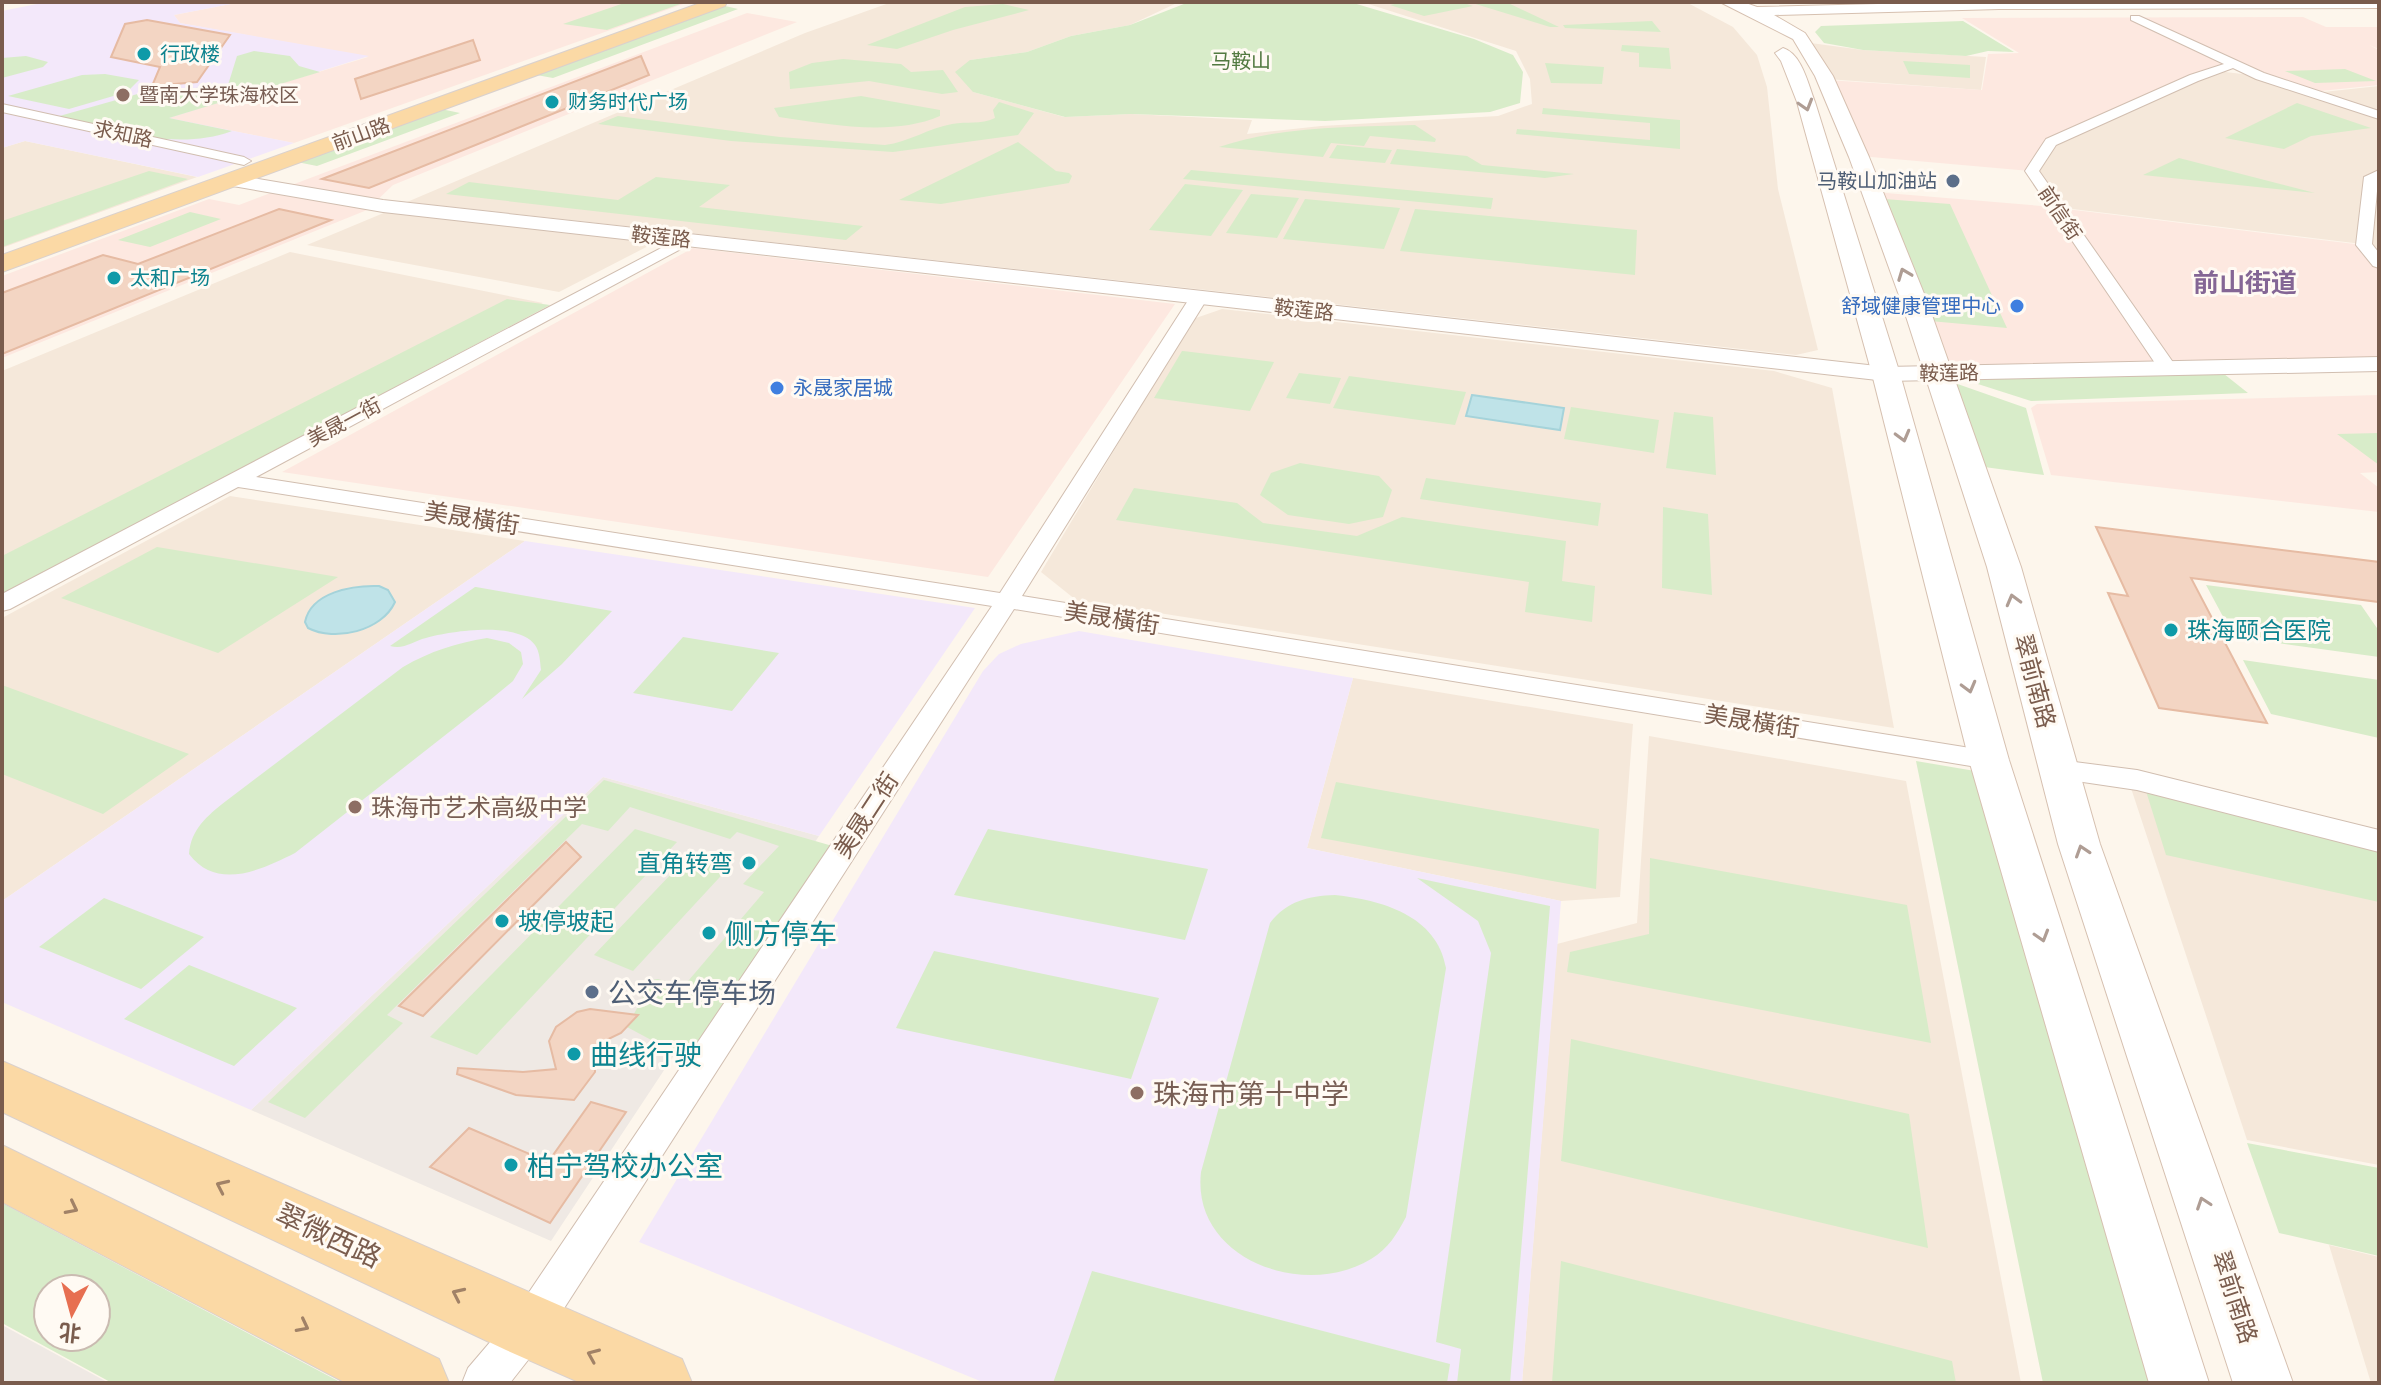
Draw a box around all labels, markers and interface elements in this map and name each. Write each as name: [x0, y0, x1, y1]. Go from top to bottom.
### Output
place label: 行政楼: [160, 41, 220, 67]
marker: 行政楼: [135, 45, 153, 63]
park label: 马鞍山: [1211, 48, 1271, 74]
place label: 暨南大学珠海校区: [139, 82, 299, 108]
marker: 暨南大学珠海校区: [114, 86, 132, 104]
place label: 财务时代广场: [568, 89, 688, 115]
marker: 财务时代广场: [543, 93, 561, 111]
one-way arrow: [1797, 98, 1813, 112]
street label: 前山路: [328, 112, 394, 156]
street label: 求知路: [91, 115, 155, 153]
place label: 马鞍山加油站: [1817, 168, 1937, 194]
marker: 马鞍山加油站: [1944, 172, 1962, 190]
street label: 前信街: [2032, 181, 2088, 245]
street label: 鞍莲路: [630, 221, 692, 253]
place label: 太和广场: [130, 265, 210, 291]
district label: 前山街道: [2193, 266, 2297, 299]
one-way arrow: [1897, 268, 1914, 282]
marker: 太和广场: [105, 269, 123, 287]
place label: 舒域健康管理中心: [1841, 293, 2001, 319]
street label: 鞍莲路: [1273, 294, 1335, 326]
marker: 舒域健康管理中心: [2008, 297, 2026, 315]
street label: 鞍莲路: [1919, 359, 1979, 387]
place label: 永晟家居城: [793, 375, 893, 401]
marker: 永晟家居城: [768, 379, 786, 397]
street label: 美晟一街: [303, 392, 385, 452]
one-way arrow: [1893, 428, 1910, 442]
street label: 美晟橫街: [422, 495, 522, 541]
one-way arrow: [2006, 594, 2022, 608]
street label: 美晟橫街: [1062, 595, 1162, 641]
place label: 珠海颐合医院: [2187, 615, 2331, 646]
marker: 珠海颐合医院: [2162, 621, 2180, 639]
street label: 翠前南路: [2008, 631, 2062, 731]
one-way arrow: [1960, 679, 1977, 693]
street label: 美晟橫街: [1702, 698, 1802, 744]
street label: 美晟二街: [827, 766, 905, 864]
place label: 珠海市艺术高级中学: [371, 792, 587, 823]
marker: 珠海市艺术高级中学: [346, 798, 364, 816]
one-way arrow: [2075, 845, 2091, 858]
place label: 直角转弯: [637, 848, 733, 879]
marker: 直角转弯: [740, 854, 758, 872]
place label: 坡停坡起: [518, 906, 614, 937]
marker: 坡停坡起: [493, 912, 511, 930]
place label: 侧方停车: [725, 915, 837, 952]
marker: 侧方停车: [700, 924, 718, 942]
one-way arrow: [2033, 929, 2049, 943]
place label: 公交车停车场: [608, 974, 776, 1011]
marker: 公交车停车场: [583, 983, 601, 1001]
place label: 曲线行驶: [590, 1036, 702, 1073]
marker: 曲线行驶: [565, 1045, 583, 1063]
place label: 珠海市第十中学: [1153, 1075, 1349, 1112]
marker: 珠海市第十中学: [1128, 1084, 1146, 1102]
place label: 柏宁驾校办公室: [527, 1147, 723, 1184]
marker: 柏宁驾校办公室: [502, 1156, 520, 1174]
one-way arrow: [216, 1180, 230, 1196]
street label: 翠微西路: [270, 1195, 388, 1275]
one-way arrow: [2197, 1196, 2213, 1210]
one-way arrow: [63, 1198, 78, 1213]
street label: 翠前南路: [2205, 1247, 2265, 1347]
north arrow: [32, 1273, 112, 1353]
one-way arrow: [452, 1288, 467, 1304]
one-way arrow: [295, 1316, 310, 1331]
text: 北: [57, 1318, 82, 1348]
one-way arrow: [587, 1349, 602, 1365]

